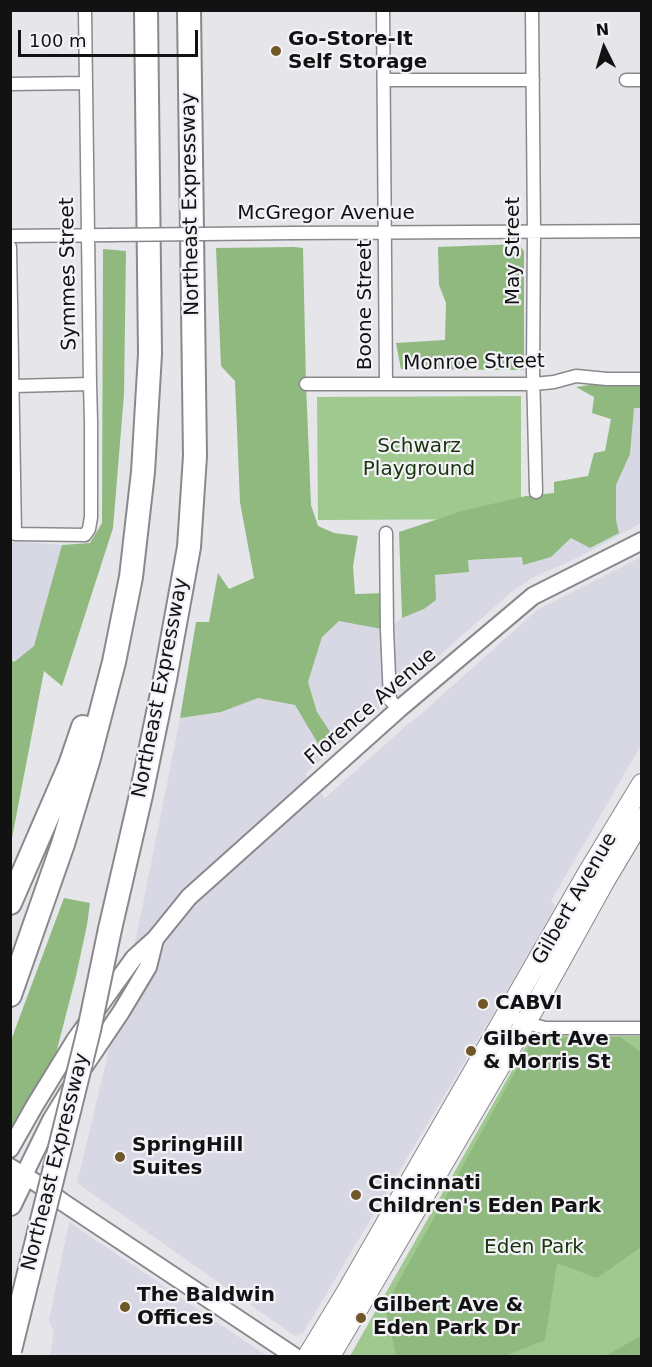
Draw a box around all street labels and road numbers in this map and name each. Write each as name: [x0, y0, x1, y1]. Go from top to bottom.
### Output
street label: Northeast Expressway: [177, 92, 205, 316]
street label: Symmes Street: [56, 197, 82, 351]
street label: May Street: [502, 197, 526, 305]
street label: McGregor Avenue: [237, 202, 415, 226]
street label: Boone Street: [354, 240, 378, 370]
street label: Monroe Street: [403, 350, 545, 376]
street label: Northeast Expressway: [128, 576, 194, 800]
street label: Florence Avenue: [300, 643, 442, 771]
street label: Gilbert Avenue: [528, 829, 622, 969]
street label: Northeast Expressway: [17, 1051, 95, 1273]

